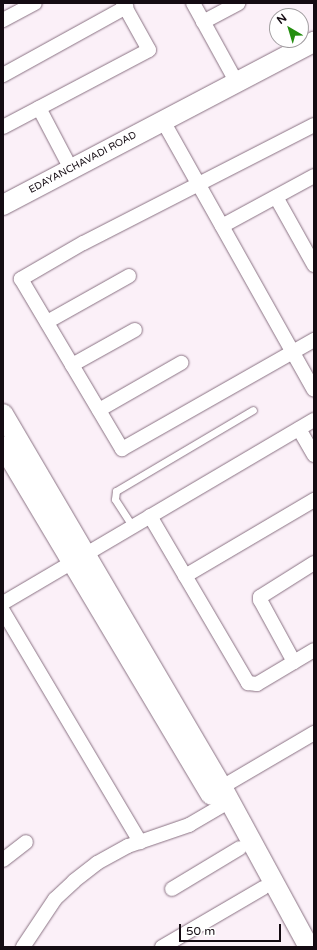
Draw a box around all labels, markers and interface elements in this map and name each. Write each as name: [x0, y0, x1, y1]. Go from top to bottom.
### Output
north arrow: [269, 8, 309, 48]
text: N: [274, 11, 289, 27]
street label: EDAYANCHAVADI ROAD: [27, 129, 139, 197]
scale bar: [181, 916, 283, 942]
text: 50 m: [186, 924, 215, 938]

